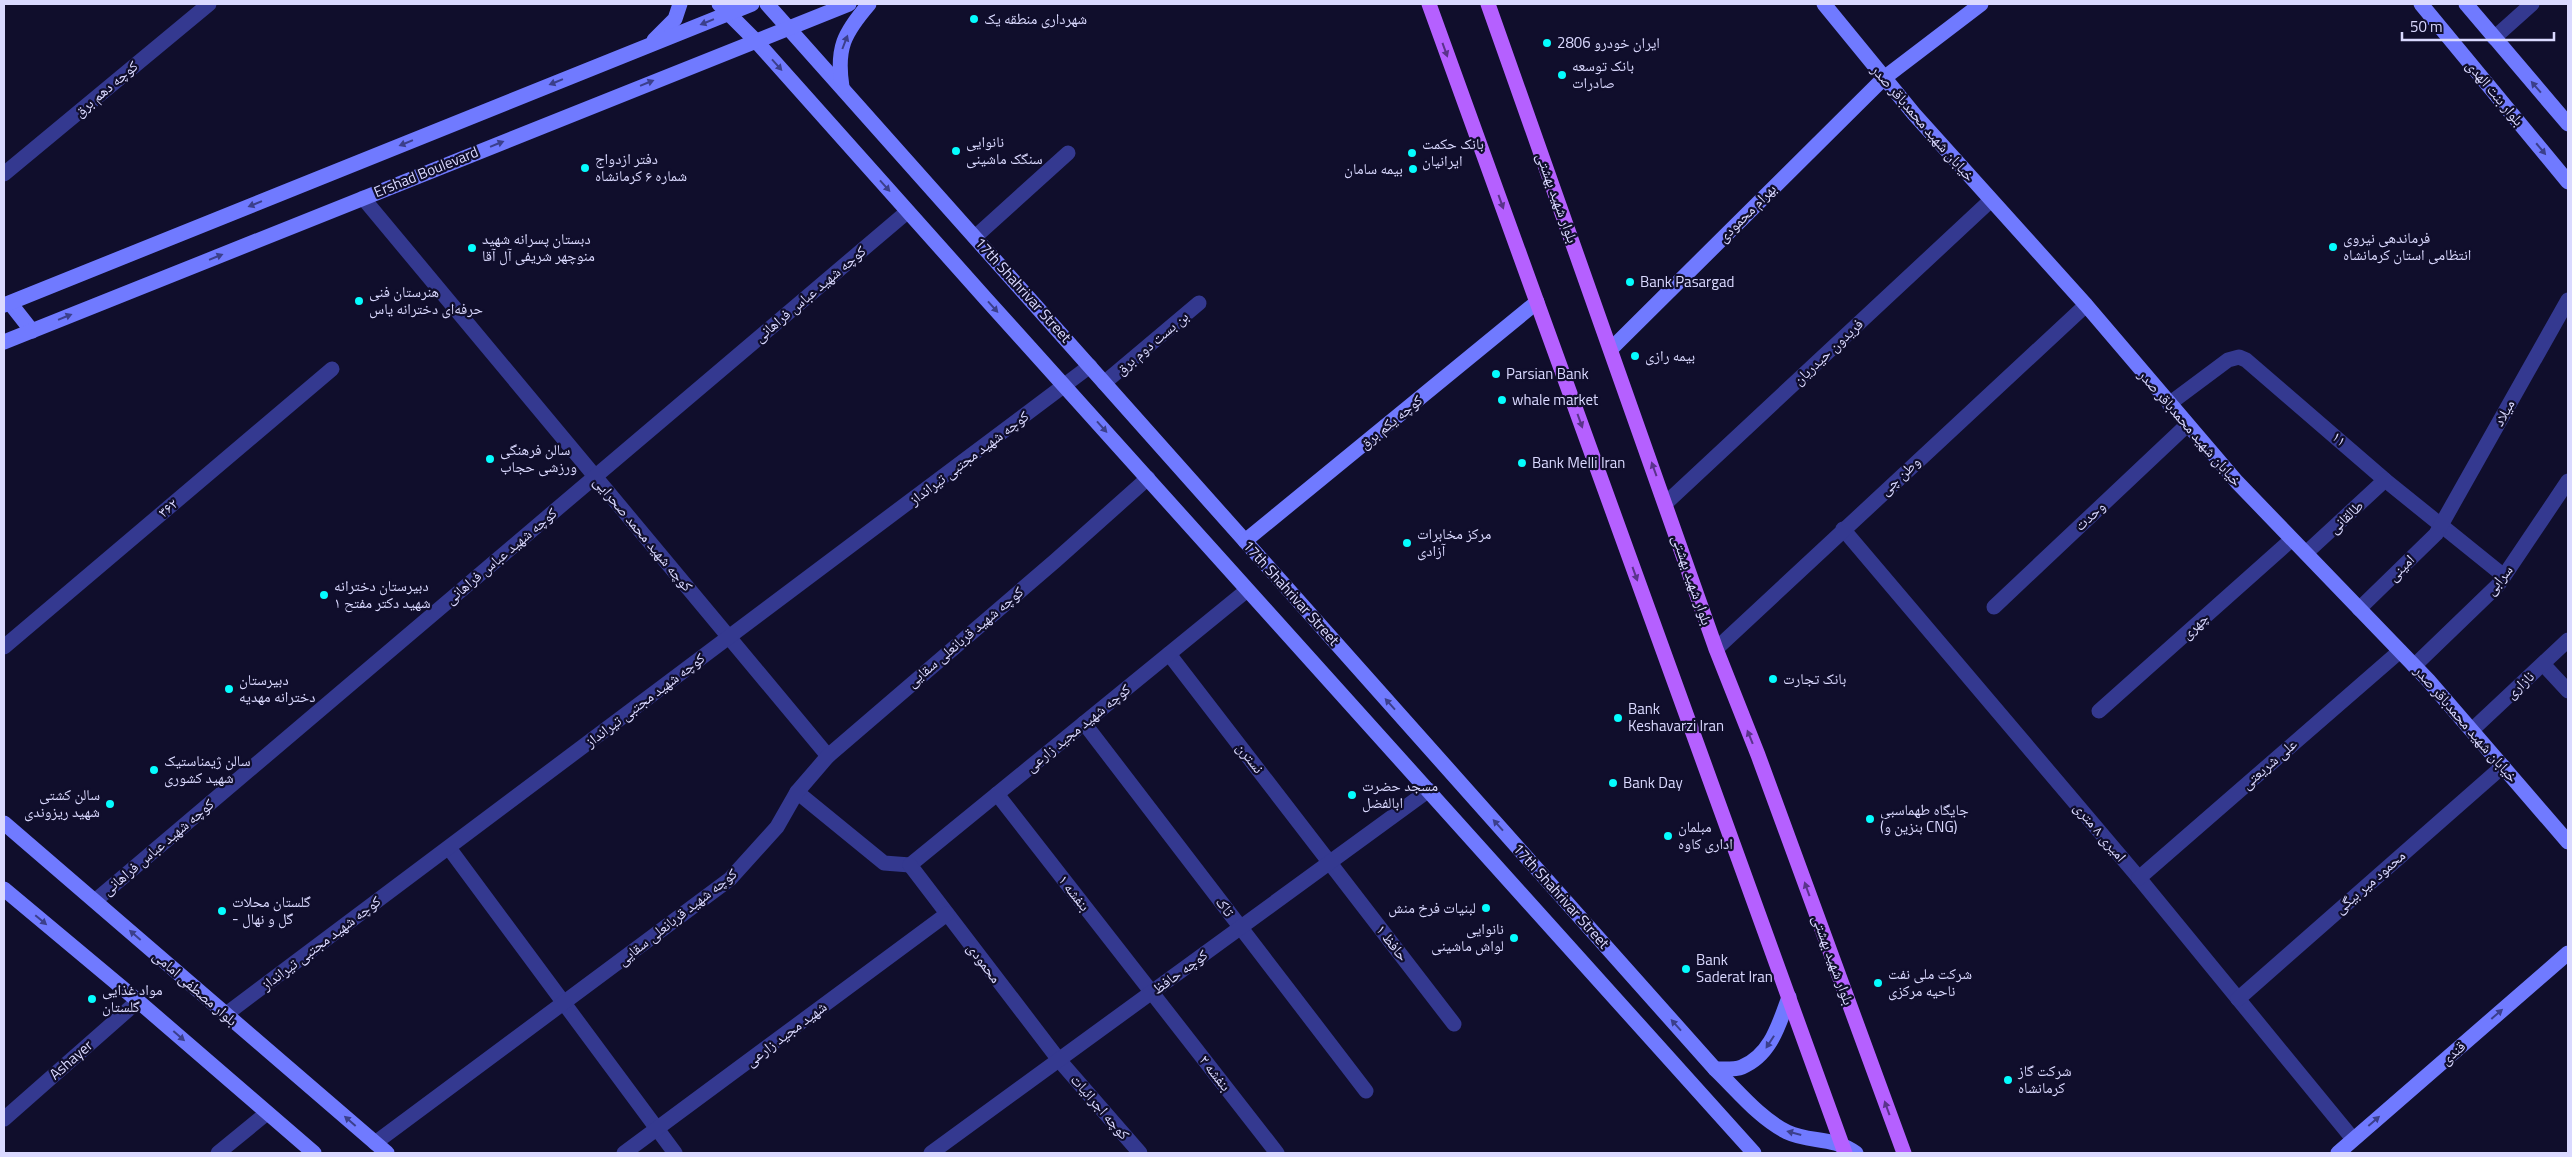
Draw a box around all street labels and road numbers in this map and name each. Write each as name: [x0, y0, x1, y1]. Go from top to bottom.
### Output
street label: بلوار بنت الهدی: [2461, 54, 2530, 131]
street label: کوچه دهم برق: [68, 55, 143, 122]
street label: خیابان شهید محمدباقر صدر: [1865, 58, 1981, 187]
street label: Ershad Boulevard: [370, 140, 482, 203]
street label: بلوار شهید بهشتی: [1531, 150, 1584, 246]
street label: بهرام محمودی: [1712, 178, 1782, 248]
street label: 17th Shahrivar Street: [970, 232, 1078, 348]
street label: کوچه شهید عباس فراهانی: [749, 240, 871, 348]
street label: بن بست دوم برق: [1110, 305, 1193, 380]
street label: فریدون حیدریان: [1787, 313, 1868, 390]
street label: خیابان شهید محمدباقر صدر: [2132, 363, 2248, 492]
street label: کوچه یکم برق: [1354, 389, 1427, 454]
street label: میلاد: [2487, 395, 2520, 430]
street label: کوچه شهید مجتبی تیرانداز: [903, 405, 1034, 511]
street label: ۱۱: [2327, 426, 2352, 452]
street label: وطن چی: [1874, 451, 1925, 501]
street label: کوچه شهید محمد صحرایی: [588, 471, 699, 596]
street label: ۳۶۲: [153, 492, 183, 523]
street label: طالقانی: [2323, 494, 2369, 539]
street label: وحدت: [2069, 495, 2110, 536]
street label: کوچه شهید عباس فراهانی: [440, 502, 562, 610]
street label: بلوار شهید بهشتی: [1666, 531, 1719, 628]
street label: 17th Shahrivar Street: [1238, 535, 1346, 651]
street label: امینی: [2382, 549, 2420, 587]
street label: سرابی: [2479, 559, 2518, 600]
street label: کوچه شهید قربانعلی سقایی: [901, 581, 1028, 693]
street label: چهری: [2176, 607, 2214, 644]
street label: کوچه شهید مجتبی تیرانداز: [579, 647, 710, 753]
street label: خیابان شهید محمدباقر صدر: [2408, 659, 2524, 788]
street label: نازاری: [2500, 665, 2539, 704]
street label: کوچه شهید مجید زارعی: [1020, 678, 1135, 777]
street label: علی شریعتی: [2236, 732, 2302, 795]
street label: نسترن: [1231, 737, 1270, 778]
street label: کوچه شهید عباس فراهانی: [97, 793, 219, 901]
street label: امیری ۸ متری: [2068, 797, 2132, 867]
street label: 17th Shahrivar Street: [1508, 838, 1616, 954]
street label: محمود میر بیگی: [2329, 844, 2410, 919]
street label: کوچه شهید قربانعلی سقایی: [612, 862, 742, 971]
street label: بنفشه ۱: [1053, 869, 1096, 916]
street label: کوچه شهید مجتبی تیرانداز: [255, 890, 386, 996]
street label: تاک: [1210, 892, 1241, 922]
street label: بلوار شهید بهشتی: [1807, 912, 1860, 1008]
street label: حافظ ۱: [1371, 919, 1414, 966]
street label: محمودی: [962, 938, 1007, 988]
street label: کوچه حافظ: [1147, 943, 1212, 1000]
street label: بلوار مصطفی امامی: [148, 944, 243, 1031]
street label: شهید مجید زارعی: [740, 995, 831, 1072]
street label: Ashayer: [44, 1034, 98, 1085]
street label: قندی: [2435, 1035, 2470, 1070]
street label: بنفشه ۲: [1194, 1049, 1237, 1096]
street label: کوچه اجرائیات: [1065, 1069, 1135, 1145]

